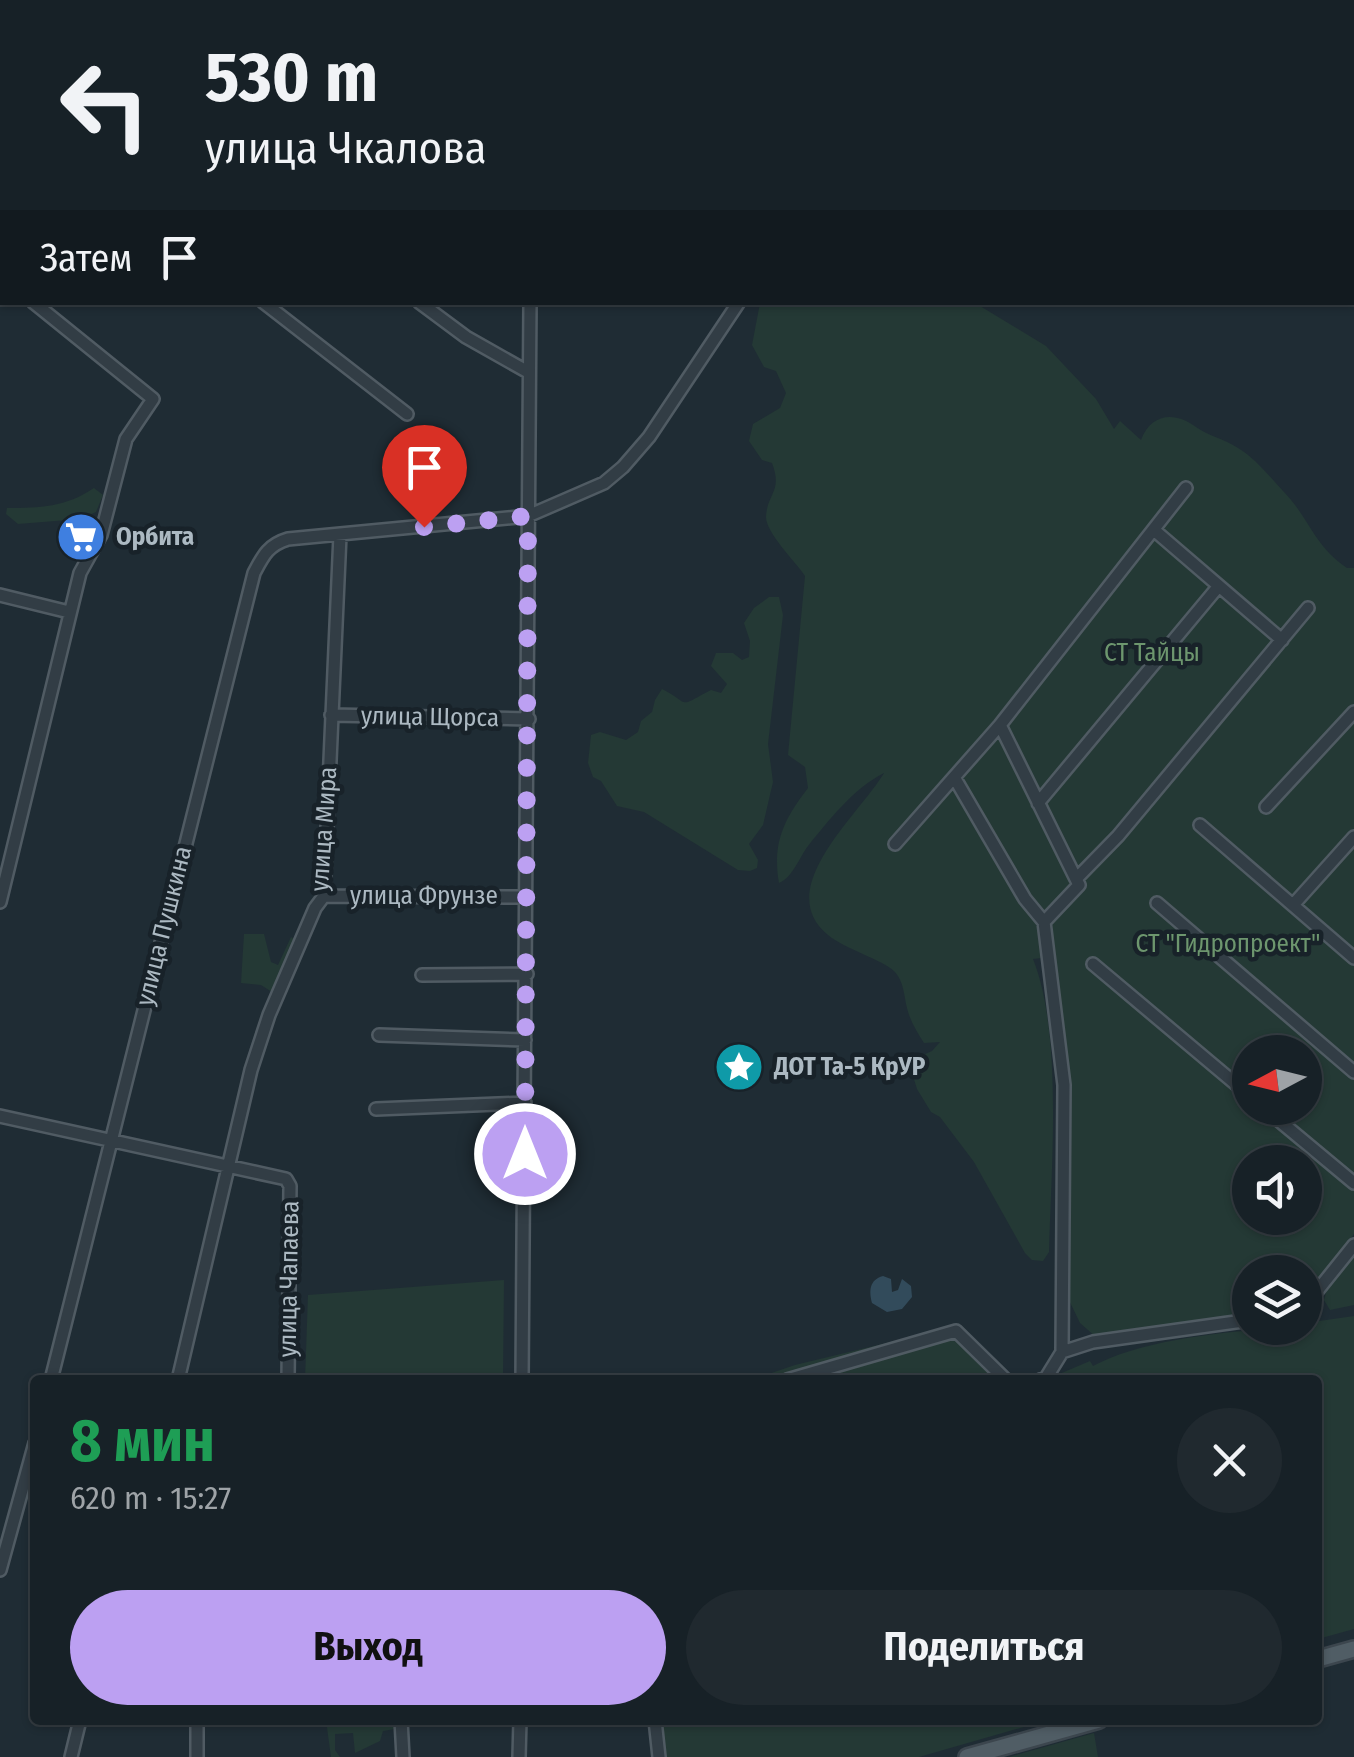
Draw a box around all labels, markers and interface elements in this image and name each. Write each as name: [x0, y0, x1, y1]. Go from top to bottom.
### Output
text: 530 m: [205, 36, 378, 120]
icon: left: [40, 40, 170, 170]
text: улица Чкалова: [205, 121, 486, 175]
icon: arrive: [152, 230, 207, 285]
text: Затем: [40, 235, 132, 281]
pin: [382, 425, 467, 528]
icon: arrive: [397, 440, 452, 495]
supermarket icon: Орбита: [55, 511, 107, 563]
place label: Орбита: [116, 522, 194, 552]
park label: СТ Тайцы: [1104, 638, 1200, 668]
street label: улица Щорса: [361, 701, 499, 733]
street label: улица Мира: [305, 766, 343, 892]
street label: улица Пушкина: [130, 843, 198, 1009]
street label: улица Фрунзе: [350, 881, 498, 911]
park label: СТ "Гидропроект": [1136, 929, 1320, 959]
north arrow: [1232, 1035, 1322, 1125]
map controls: [1232, 1035, 1322, 1345]
place icon: ДОТ Та-5 КрУР: [713, 1041, 765, 1093]
place label: ДОТ Та-5 КрУР: [773, 1052, 926, 1082]
position arrow: [473, 1102, 577, 1206]
button: sound: [1232, 1145, 1322, 1235]
street label: улица Чапаева: [273, 1200, 305, 1358]
button: layers: [1232, 1255, 1322, 1345]
text: 8 мин: [70, 1405, 215, 1477]
button: close: [1177, 1408, 1282, 1513]
text: 620 m · 15:27: [70, 1479, 231, 1517]
button: Выход: [70, 1590, 666, 1705]
button: Поделиться: [686, 1590, 1282, 1705]

